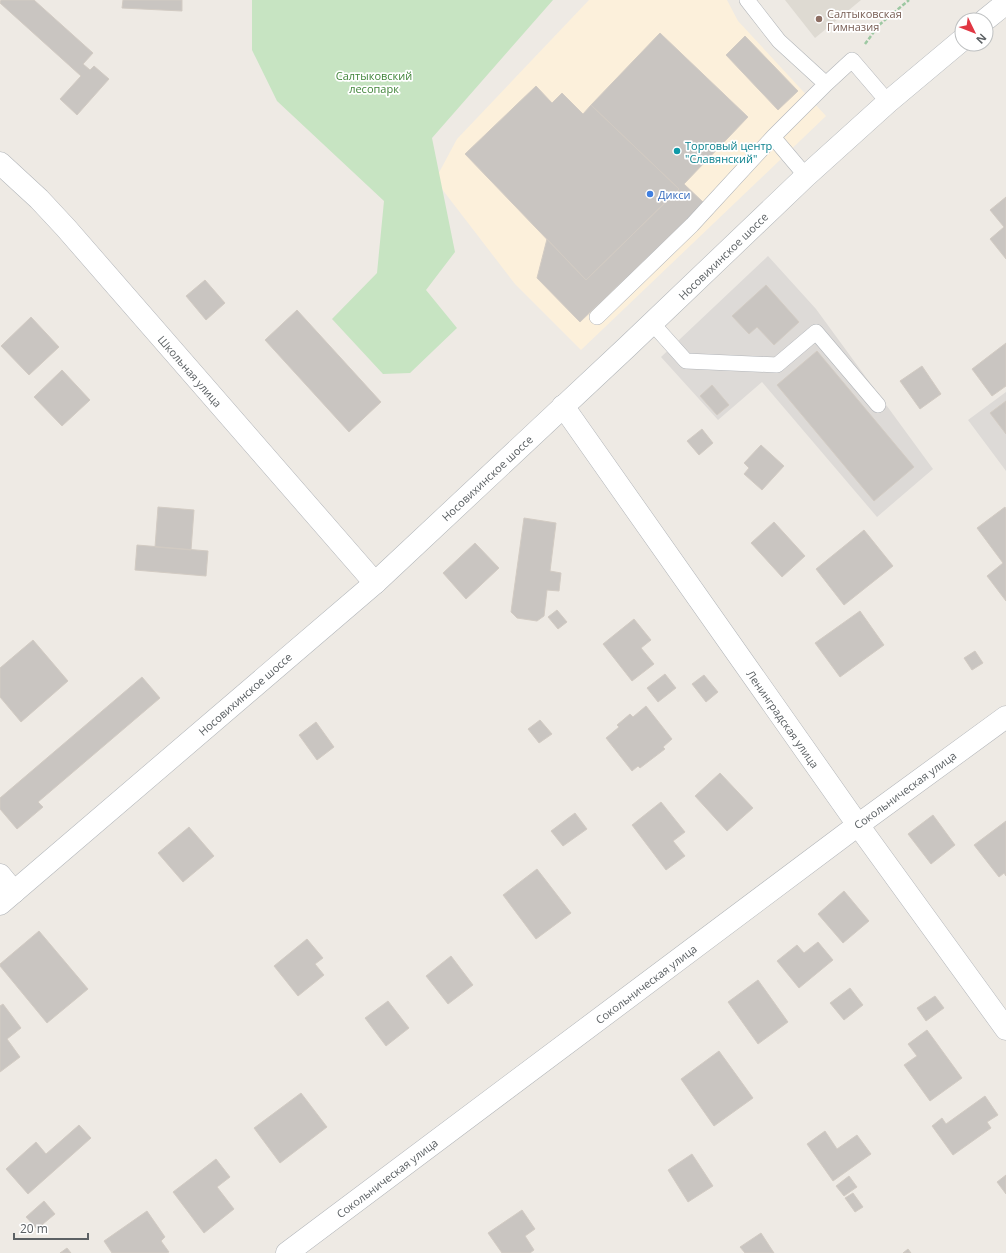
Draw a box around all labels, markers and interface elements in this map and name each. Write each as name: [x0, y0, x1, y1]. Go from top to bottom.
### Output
place label: Салтыковская Гимназия: [827, 6, 902, 34]
north arrow: [954, 12, 994, 52]
marker: Салтыковская Гимназия: [814, 14, 824, 24]
text: N: [973, 31, 990, 48]
park label: Салтыковский лесопарк: [336, 68, 412, 96]
place label: Торговый центр "Славянский": [685, 138, 773, 166]
marker: Торговый центр "Славянский": [672, 146, 682, 156]
place label: Дикси: [658, 187, 690, 202]
marker: Дикси: [645, 189, 655, 199]
street label: Носовихинское шоссе: [675, 209, 771, 303]
street label: Школьная улица: [155, 332, 225, 410]
street label: Носовихинское шоссе: [438, 432, 536, 524]
street label: Носовихинское шоссе: [195, 649, 295, 739]
street label: Ленинградская улица: [743, 667, 823, 771]
street label: Сокольническая улица: [851, 748, 959, 832]
street label: Сокольническая улица: [592, 941, 700, 1027]
street label: Сокольническая улица: [333, 1135, 441, 1221]
scale bar: [14, 1215, 88, 1241]
text: 20 m: [20, 1220, 48, 1237]

